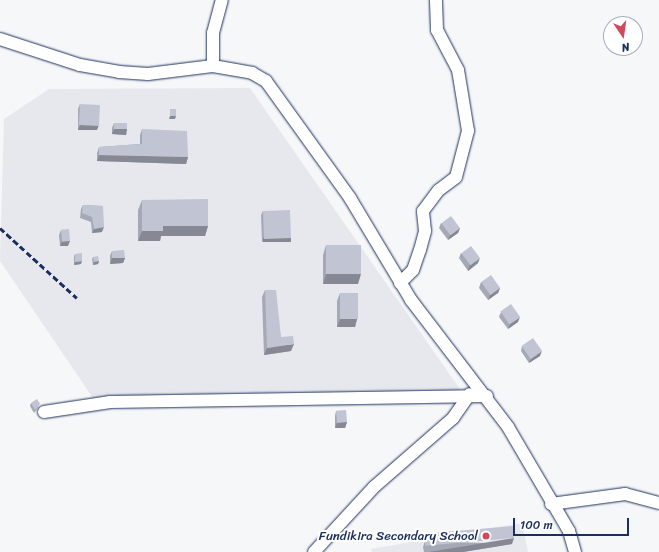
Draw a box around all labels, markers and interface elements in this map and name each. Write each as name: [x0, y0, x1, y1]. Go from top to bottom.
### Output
north arrow: [603, 16, 643, 56]
text: N: [620, 37, 631, 57]
scale bar: [515, 510, 631, 536]
text: 100 m: [520, 514, 553, 536]
place label: Fundikira Secondary School: [319, 528, 478, 544]
marker: Fundikira Secondary School: [481, 531, 491, 541]

